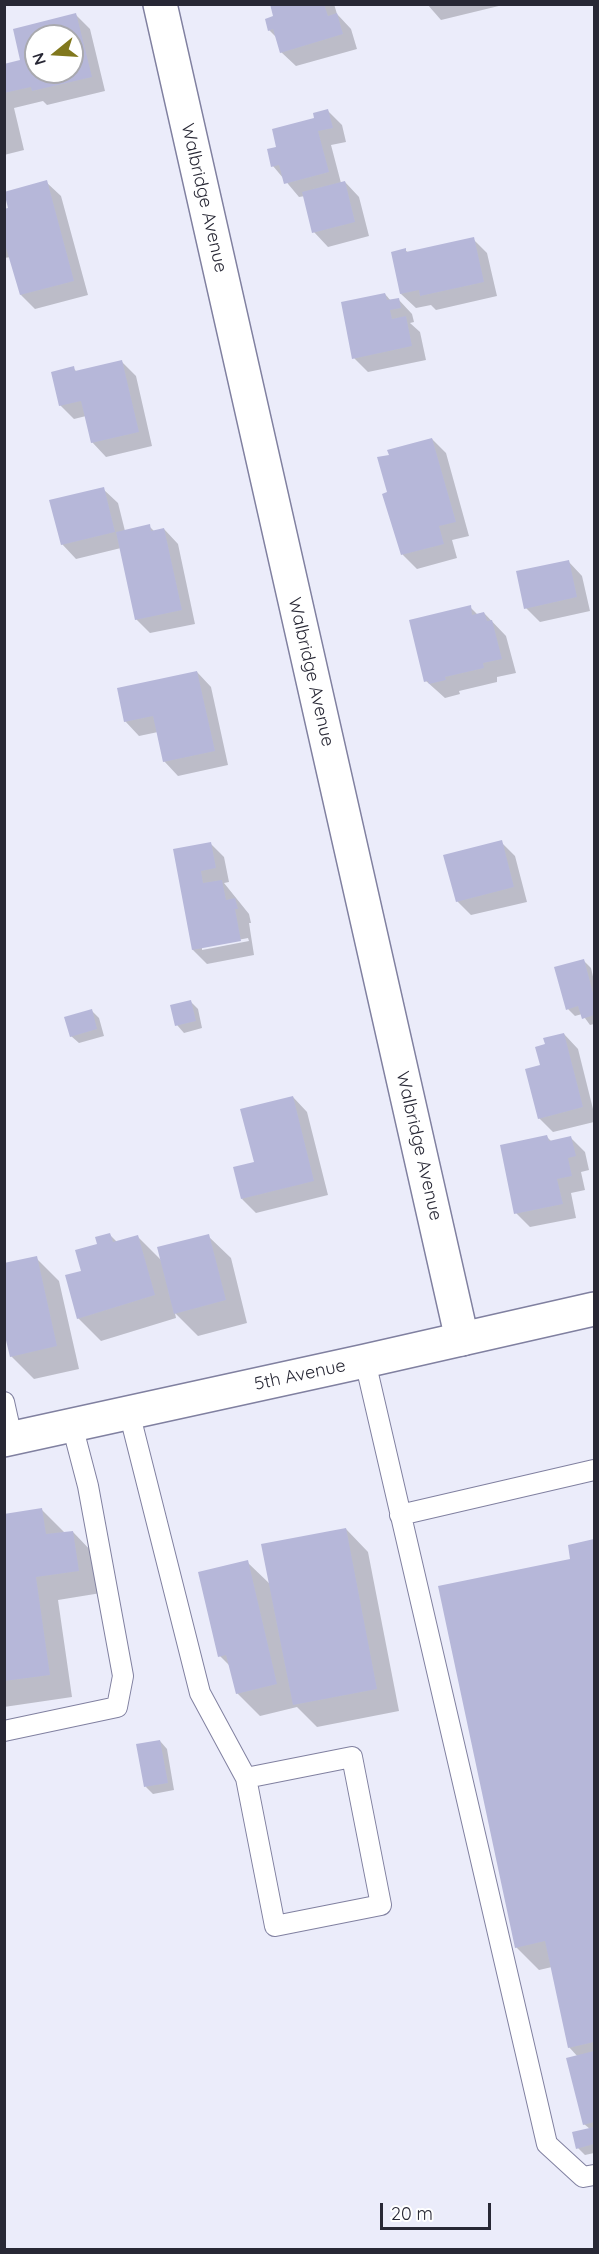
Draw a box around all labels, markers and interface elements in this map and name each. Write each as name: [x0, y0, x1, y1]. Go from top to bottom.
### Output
north arrow: [24, 24, 84, 84]
text: N: [27, 50, 50, 68]
street label: Walbridge Avenue: [176, 121, 232, 275]
street label: Walbridge Avenue: [283, 595, 339, 749]
street label: Walbridge Avenue: [391, 1069, 447, 1223]
street label: 5th Avenue: [252, 1355, 348, 1395]
scale bar: [383, 2191, 494, 2229]
text: 20 m: [391, 2202, 433, 2225]

